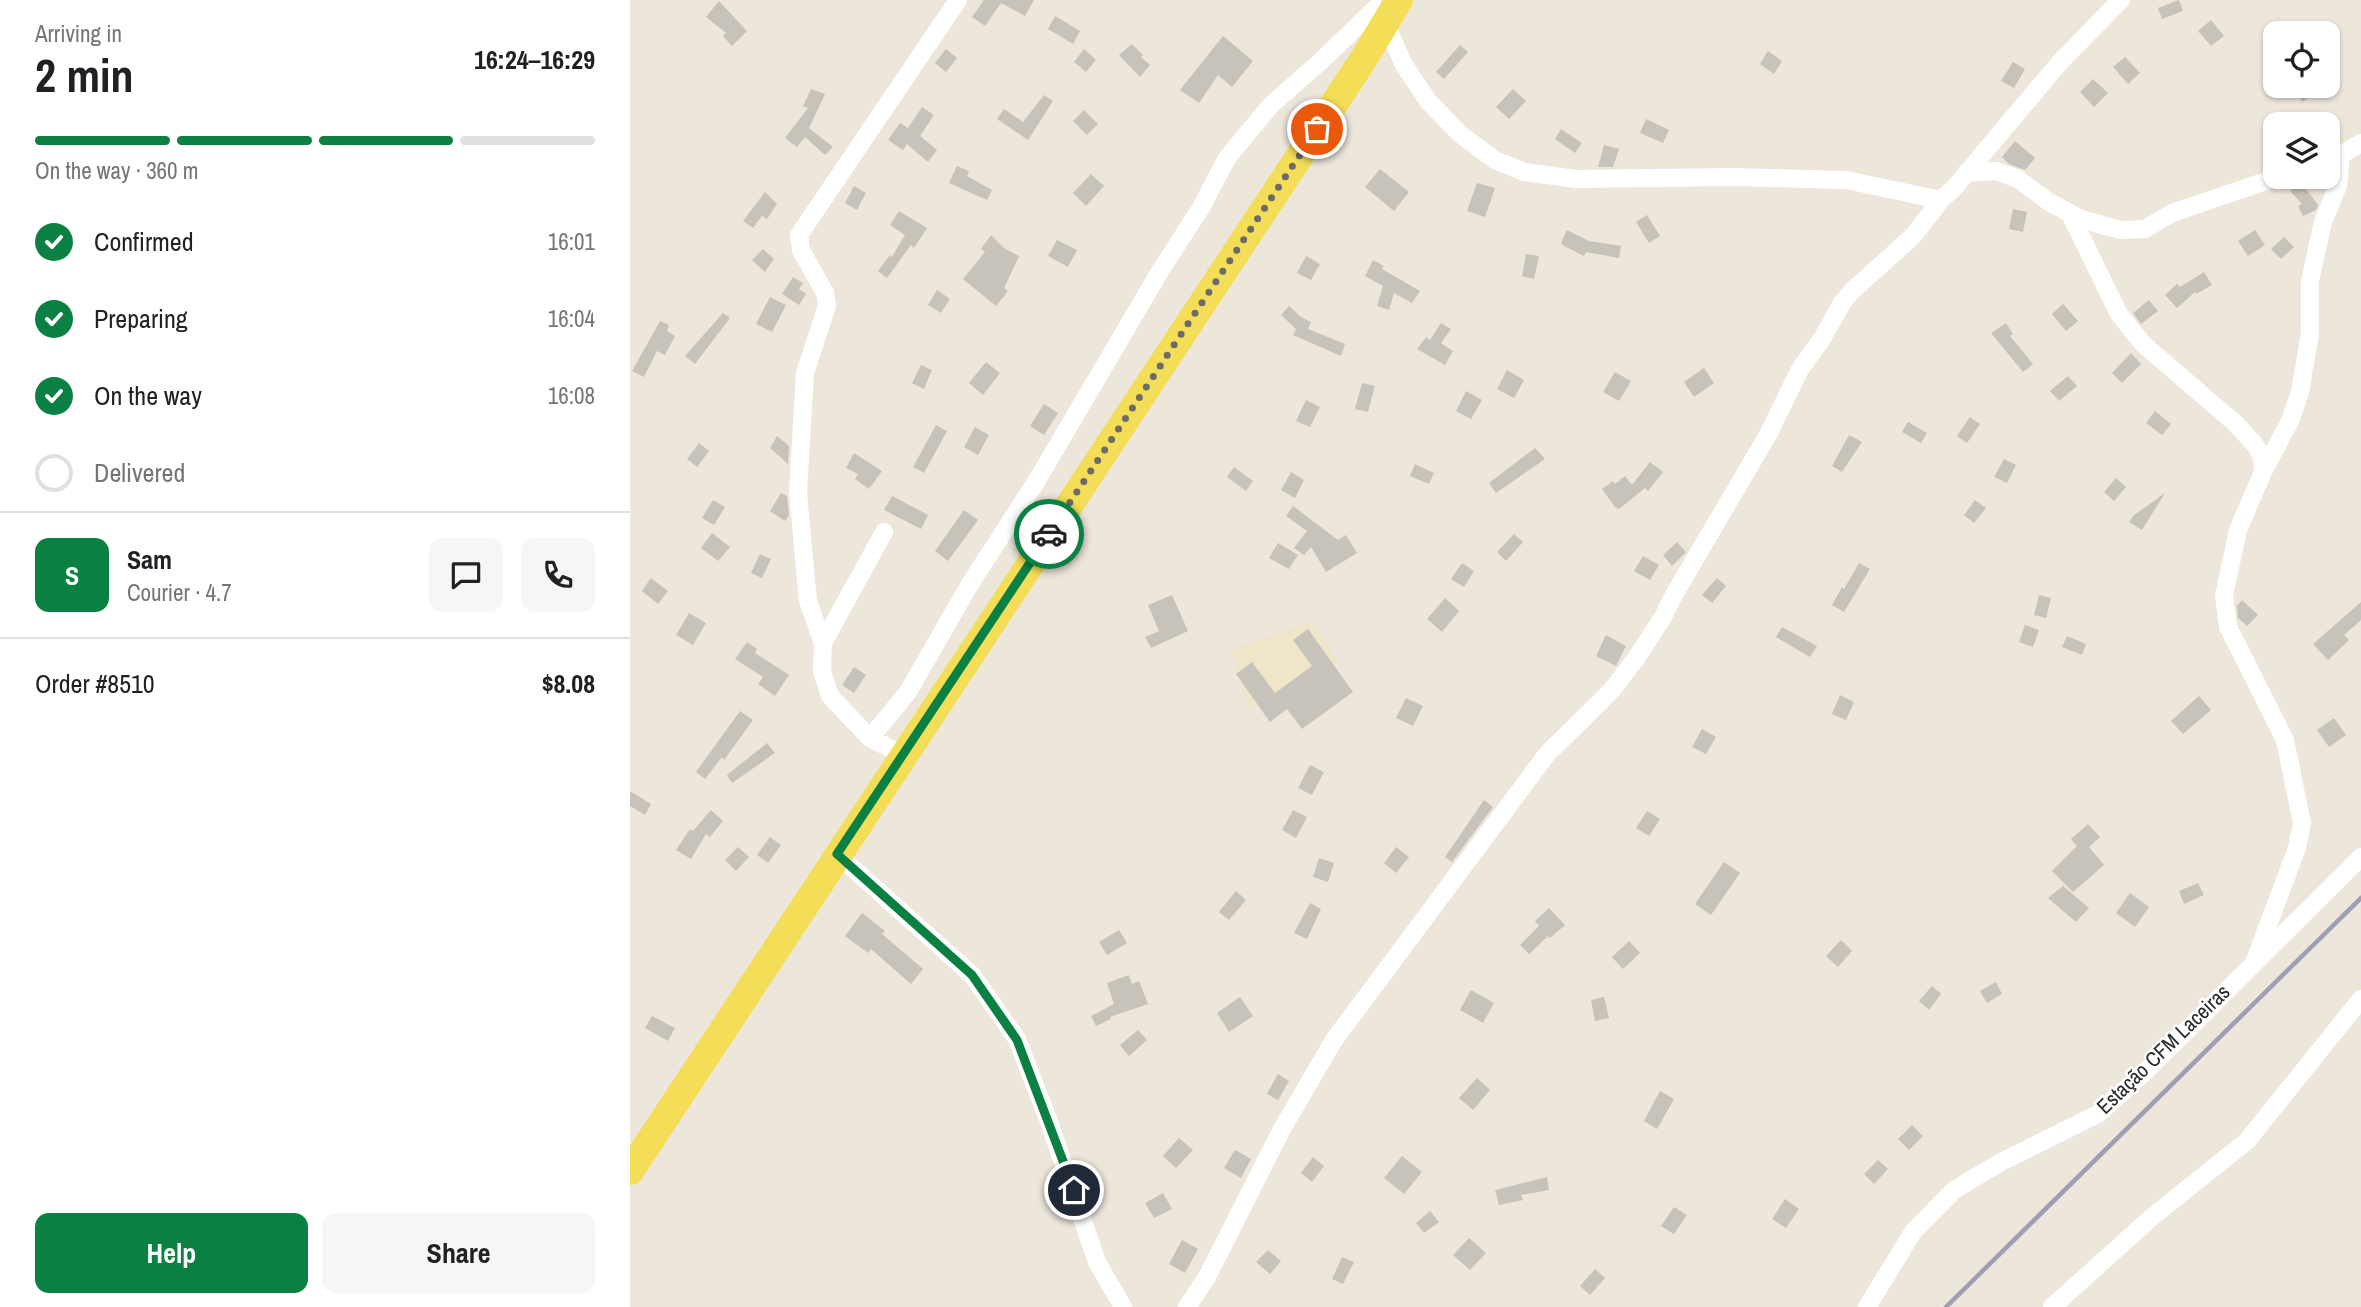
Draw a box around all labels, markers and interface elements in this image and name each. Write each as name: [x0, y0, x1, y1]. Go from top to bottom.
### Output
text: Arriving in: [35, 18, 122, 49]
map controls: [2263, 21, 2340, 189]
button: locate: [2263, 21, 2340, 98]
text: 16:24–16:29: [474, 42, 595, 77]
text: 2 min: [35, 44, 134, 106]
pin: [1287, 99, 1347, 159]
icon: bag: [1298, 110, 1336, 148]
button: layers: [2263, 112, 2340, 189]
text: On the way · 360 m: [35, 155, 199, 186]
icon: check: [35, 223, 73, 261]
text: Confirmed: [94, 224, 194, 259]
text: 16:01: [548, 226, 595, 257]
icon: check: [35, 300, 73, 338]
text: Preparing: [94, 301, 188, 336]
text: 16:04: [548, 303, 595, 334]
icon: check: [35, 377, 73, 415]
text: On the way: [94, 378, 202, 413]
text: 16:08: [548, 380, 595, 411]
text: Delivered: [94, 455, 185, 490]
courier: [1014, 499, 1084, 569]
icon: car: [1030, 515, 1068, 553]
button: chat: [429, 538, 503, 612]
button: phone: [521, 538, 595, 612]
text: Sam: [127, 542, 172, 577]
text: S: [65, 558, 79, 593]
text: Courier · 4.7: [127, 577, 232, 608]
text: Order #8510: [35, 666, 155, 701]
text: $8.08: [542, 666, 595, 701]
street label: Estação CFM Laceiras: [2090, 978, 2236, 1120]
pin: [1044, 1160, 1104, 1220]
icon: home: [1055, 1171, 1093, 1209]
button: Help: [35, 1213, 308, 1293]
button: Share: [322, 1213, 595, 1293]

